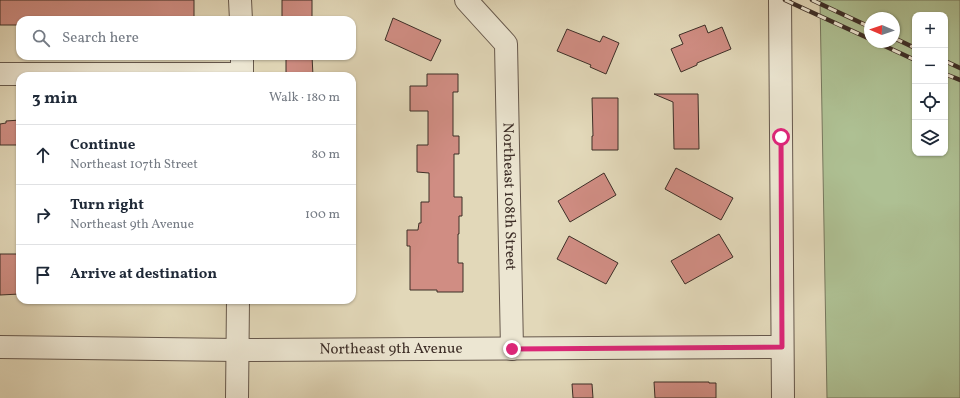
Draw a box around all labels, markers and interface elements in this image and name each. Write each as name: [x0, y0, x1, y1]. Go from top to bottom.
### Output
north arrow: [864, 12, 900, 48]
map controls: [912, 12, 948, 156]
button: +: [912, 12, 948, 48]
search box: [16, 16, 356, 60]
icon: search: [30, 27, 52, 49]
text: Search here: [62, 28, 139, 49]
button: −: [912, 48, 948, 84]
button: locate: [912, 84, 948, 120]
text: 3 min: [32, 87, 78, 110]
text: Walk · 180 m: [269, 89, 340, 107]
button: layers: [912, 120, 948, 156]
street label: Northeast 108th Street: [497, 122, 521, 271]
route start: [772, 128, 790, 146]
text: Continue: [70, 135, 135, 156]
icon: ahead: [32, 144, 54, 166]
text: 80 m: [311, 146, 340, 164]
text: Northeast 107th Street: [70, 156, 198, 174]
text: Turn right: [70, 195, 144, 216]
icon: right: [32, 204, 54, 226]
text: 100 m: [305, 206, 340, 224]
text: Northeast 9th Avenue: [70, 216, 194, 234]
icon: arrive: [32, 264, 54, 286]
text: Arrive at destination: [70, 264, 217, 285]
street label: Northeast 9th Avenue: [319, 338, 463, 360]
route end: [503, 340, 521, 358]

